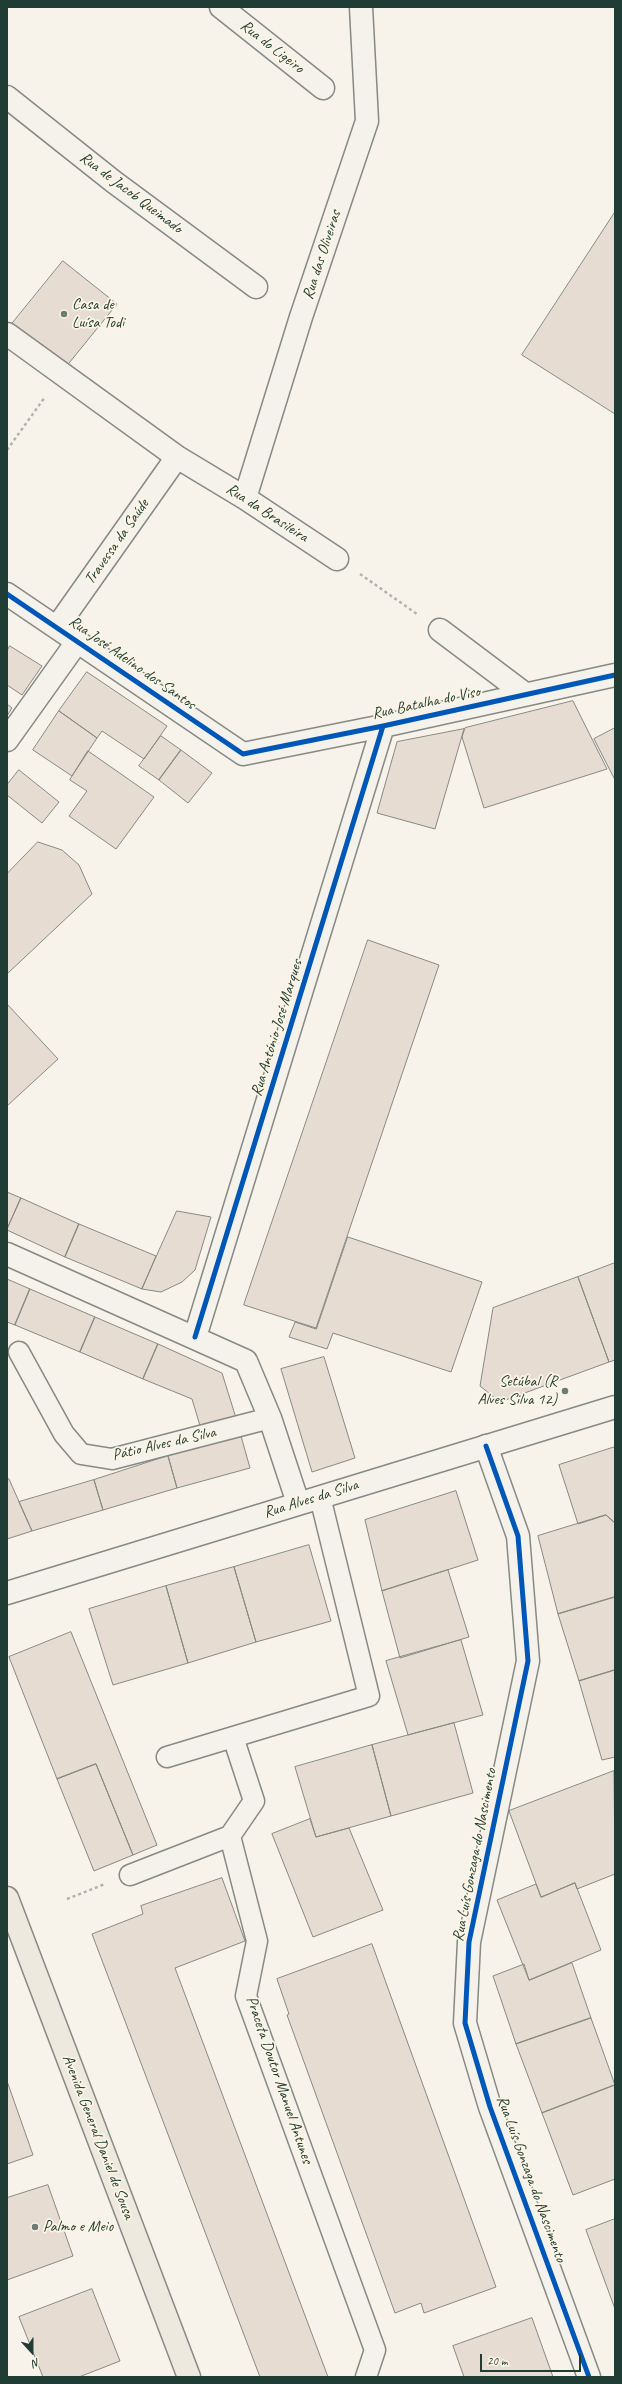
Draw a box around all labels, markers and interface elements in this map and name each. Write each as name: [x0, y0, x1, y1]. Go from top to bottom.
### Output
street label: Rua do Ligeiro: [236, 16, 308, 78]
street label: Rua de Jacob Queimado: [76, 148, 186, 238]
street label: Rua das Oliveiras: [299, 208, 345, 302]
place label: Casa de Luísa Todi: [72, 295, 124, 333]
marker: Casa de Luísa Todi: [59, 309, 69, 319]
street label: Rua da Brasileira: [222, 479, 312, 547]
street label: Travessa da Saúde: [81, 496, 153, 588]
street label: Rua José Adelino dos Santos: [65, 612, 199, 714]
street label: Rua Batalha do Viso: [370, 682, 482, 724]
street label: Rua António José Marques: [247, 957, 307, 1099]
place label: Setúbal (R Alves Silva 12): [477, 1372, 557, 1410]
marker: Setúbal (R Alves Silva 12): [560, 1386, 570, 1396]
street label: Pátio Alves da Silva: [110, 1423, 218, 1465]
street label: Rua Alves da Silva: [262, 1476, 360, 1522]
street label: Rua Luís Gonzaga do Nascimento: [449, 1767, 501, 1943]
street label: Praceta Doutor Manuel Antunes: [241, 1994, 317, 2166]
street label: Avenida General Daniel de Sousa: [58, 2052, 138, 2222]
street label: Rua Luís Gonzaga do Nascimento: [492, 2093, 570, 2265]
place label: Palmo e Meio: [43, 2217, 113, 2237]
marker: Palmo e Meio: [30, 2222, 40, 2232]
north arrow: [12, 2332, 52, 2372]
scale bar: [482, 2346, 583, 2372]
text: 20 m: [487, 2353, 507, 2369]
text: N: [31, 2355, 42, 2371]

